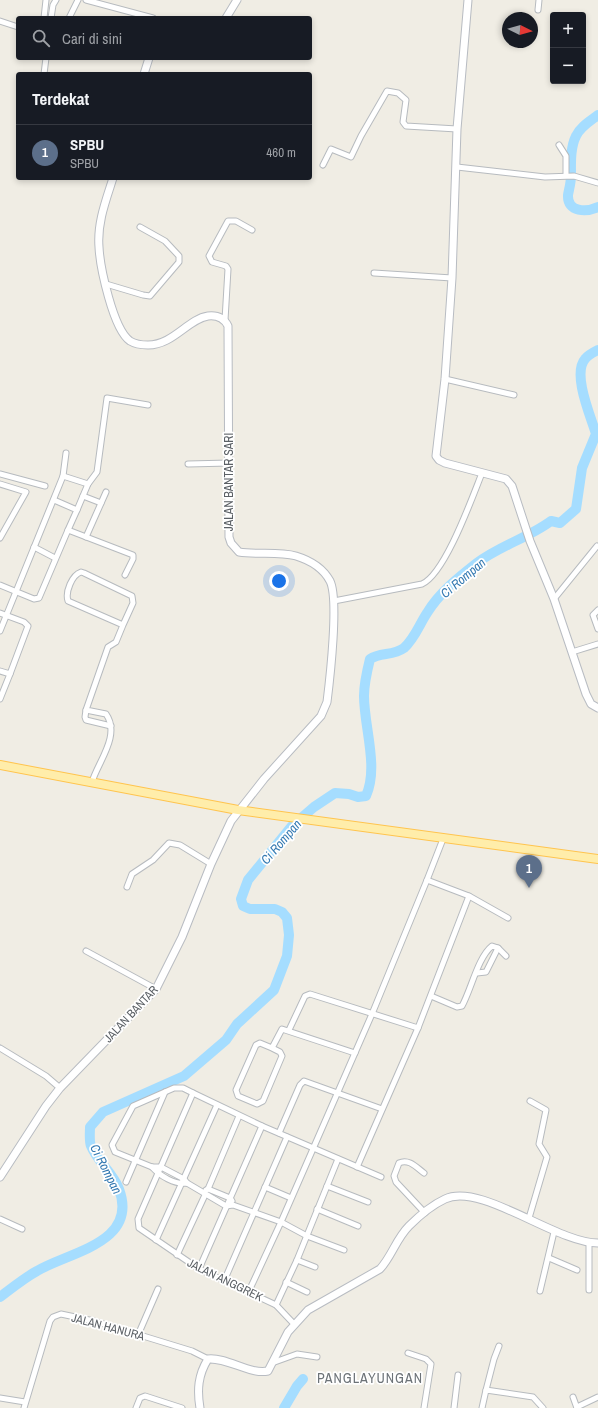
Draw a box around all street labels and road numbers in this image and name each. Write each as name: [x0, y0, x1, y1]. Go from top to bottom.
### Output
street label: JALAN BANTAR SARI: [221, 433, 237, 531]
street label: JALAN BANTAR: [100, 982, 162, 1046]
street label: JALAN ANGGREK: [185, 1255, 266, 1305]
street label: JALAN HANURA: [70, 1310, 147, 1345]

